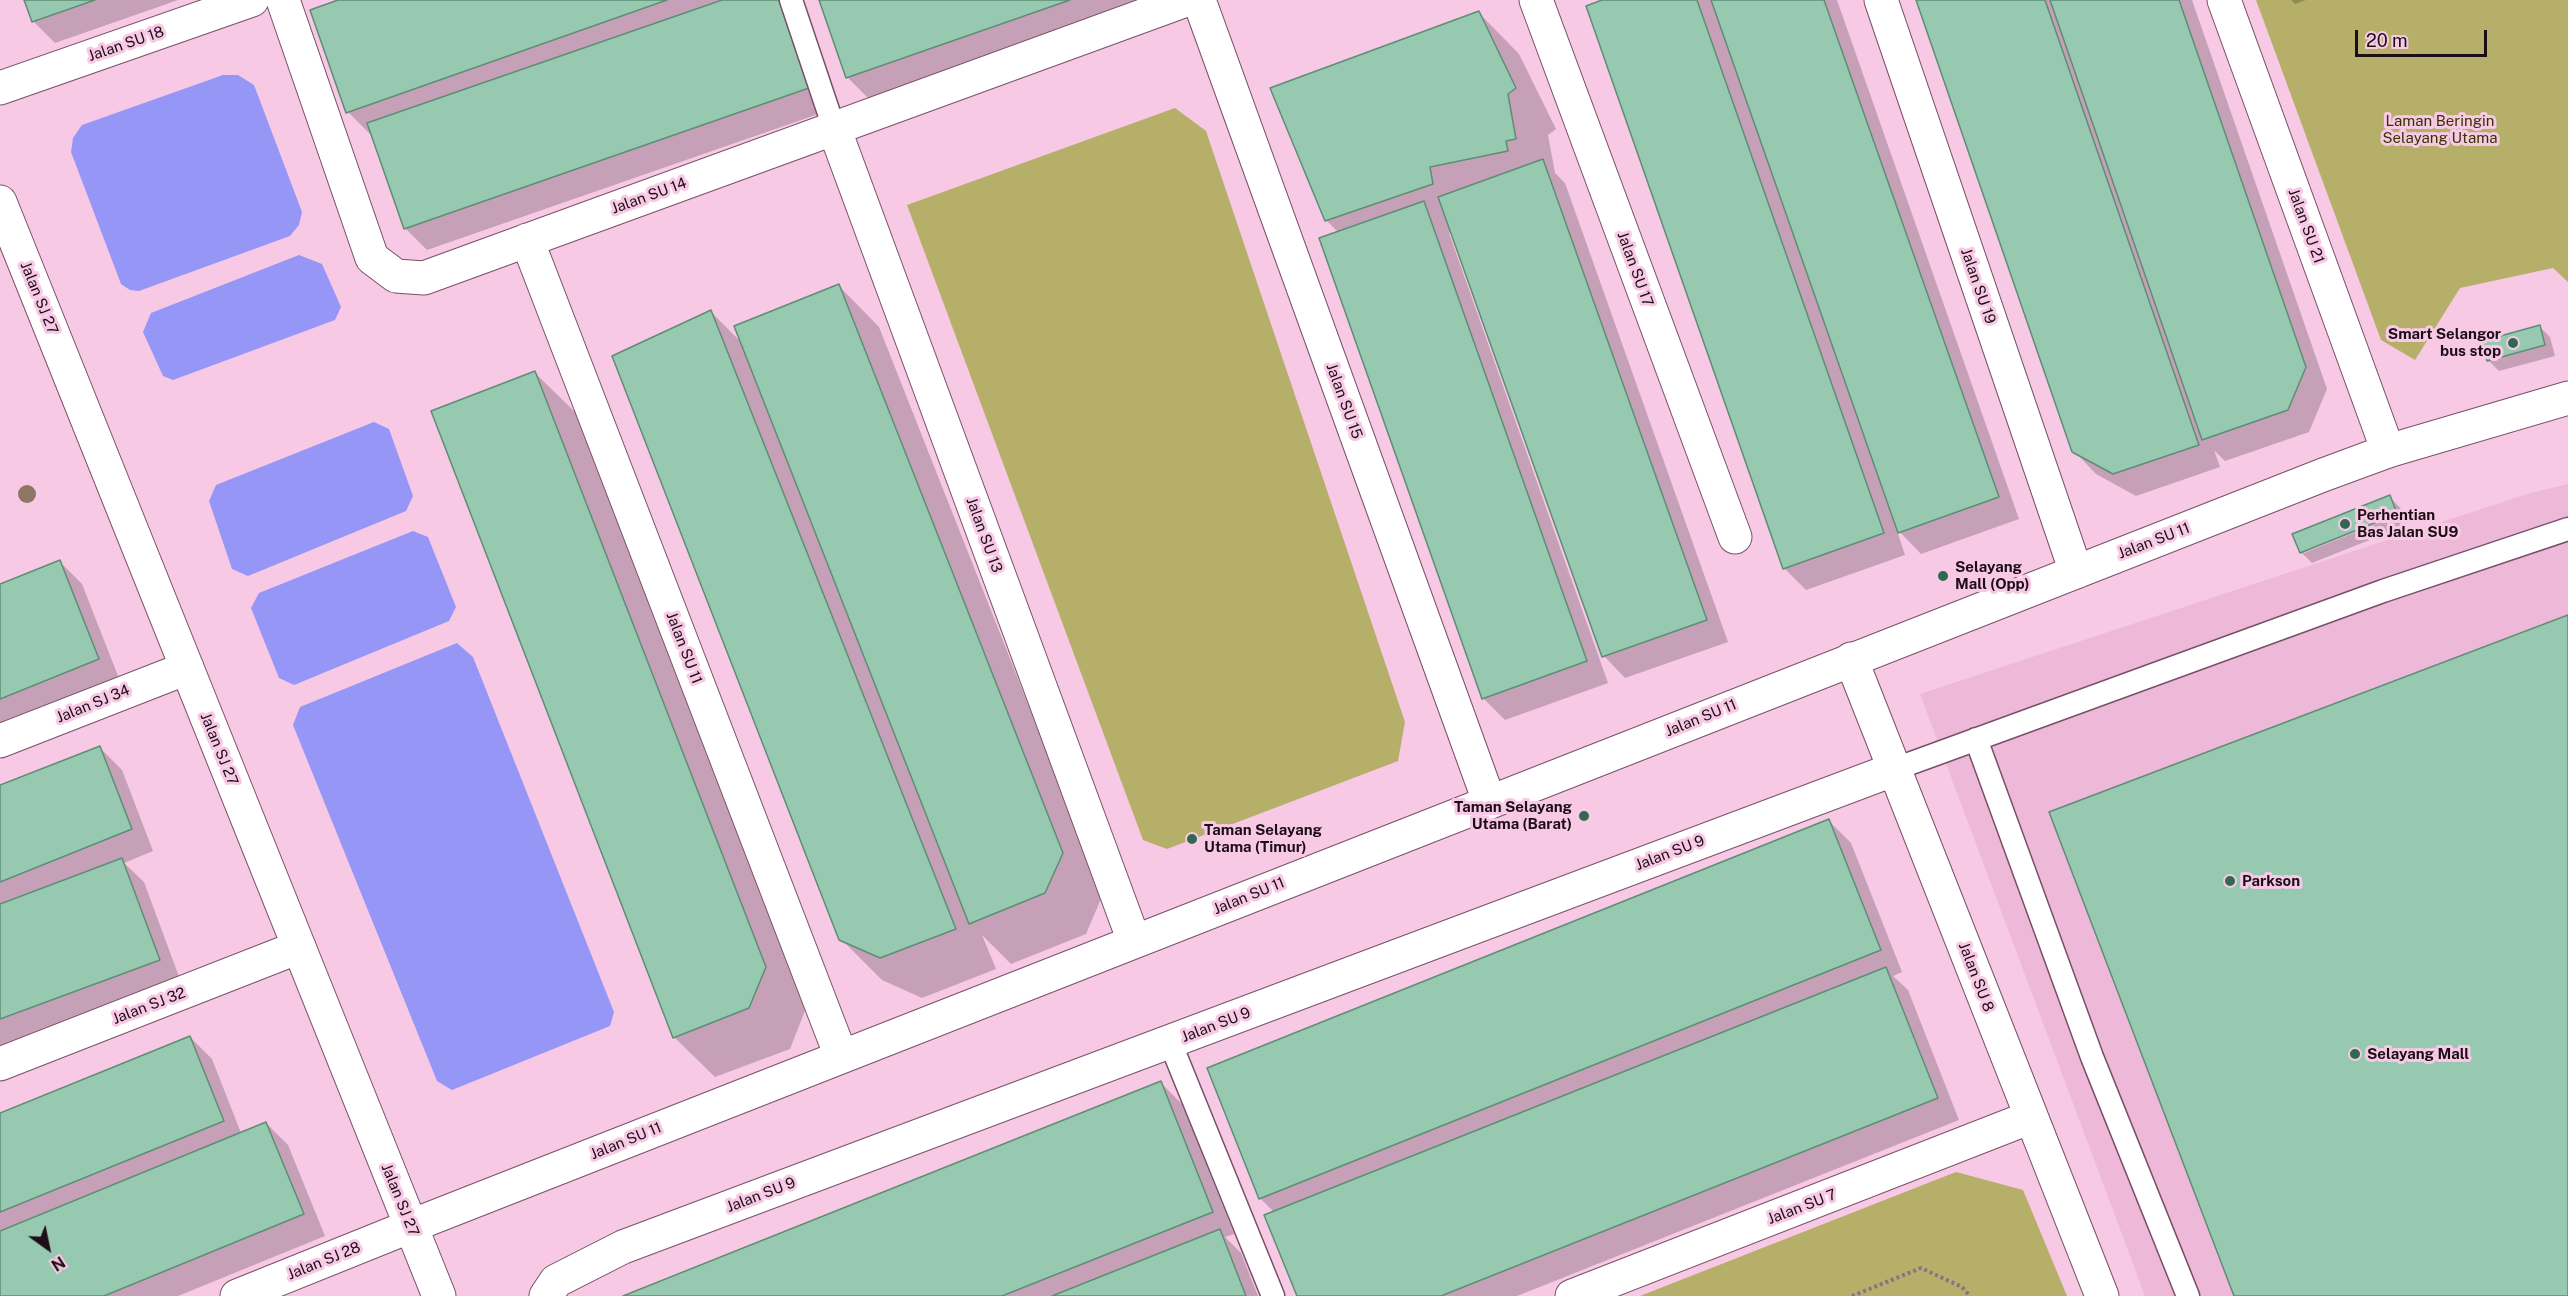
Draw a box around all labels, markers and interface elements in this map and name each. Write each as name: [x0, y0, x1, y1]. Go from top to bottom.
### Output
scale bar: [2358, 18, 2490, 56]
street label: Jalan SU 18: [86, 23, 166, 65]
text: 20 m: [2366, 30, 2408, 51]
park label: Laman Beringin Selayang Utama: [2383, 112, 2497, 147]
street label: Jalan SU 14: [609, 174, 689, 218]
street label: Jalan SU 21: [2284, 186, 2328, 266]
street label: Jalan SU 17: [1613, 229, 1657, 309]
street label: Jalan SU 19: [1957, 246, 1999, 326]
street label: Jalan SJ 27: [16, 259, 62, 337]
place label: Smart Selangor bus stop: [2388, 325, 2501, 360]
marker: Smart Selangor bus stop: [2506, 336, 2520, 350]
street label: Jalan SU 15: [1322, 361, 1366, 441]
street label: Jalan SU 13: [962, 495, 1006, 575]
place label: Perhentian Bas Jalan SU9: [2357, 506, 2458, 541]
marker: Perhentian Bas Jalan SU9: [2338, 517, 2352, 531]
street label: Jalan SU 11: [2115, 519, 2193, 563]
place label: Selayang Mall (Opp): [1955, 558, 2030, 593]
marker: Selayang Mall (Opp): [1936, 569, 1950, 583]
street label: Jalan SU 11: [662, 609, 706, 687]
street label: Jalan SJ 34: [54, 681, 132, 727]
street label: Jalan SU 11: [1663, 695, 1739, 741]
street label: Jalan SJ 27: [196, 710, 242, 788]
place label: Taman Selayang Utama (Barat): [1454, 798, 1572, 833]
marker: Taman Selayang Utama (Barat): [1577, 809, 1591, 823]
place label: Taman Selayang Utama (Timur): [1204, 821, 1322, 856]
marker: Taman Selayang Utama (Timur): [1185, 832, 1199, 846]
street label: Jalan SU 9: [1633, 832, 1707, 874]
place label: Parkson: [2242, 872, 2300, 890]
street label: Jalan SU 11: [1211, 873, 1287, 919]
marker: Parkson: [2223, 874, 2237, 888]
street label: Jalan SU 8: [1954, 940, 1998, 1014]
street label: Jalan SJ 32: [110, 984, 188, 1028]
street label: Jalan SU 9: [1179, 1004, 1253, 1046]
place label: Selayang Mall: [2367, 1045, 2469, 1063]
marker: Selayang Mall: [2348, 1047, 2362, 1061]
street label: Jalan SU 11: [588, 1118, 664, 1164]
street label: Jalan SJ 27: [377, 1161, 423, 1239]
street label: Jalan SU 9: [724, 1174, 798, 1216]
street label: Jalan SU 7: [1765, 1186, 1839, 1228]
north arrow: [18, 1218, 78, 1278]
street label: Jalan SJ 28: [285, 1238, 363, 1284]
text: N: [48, 1252, 69, 1275]

